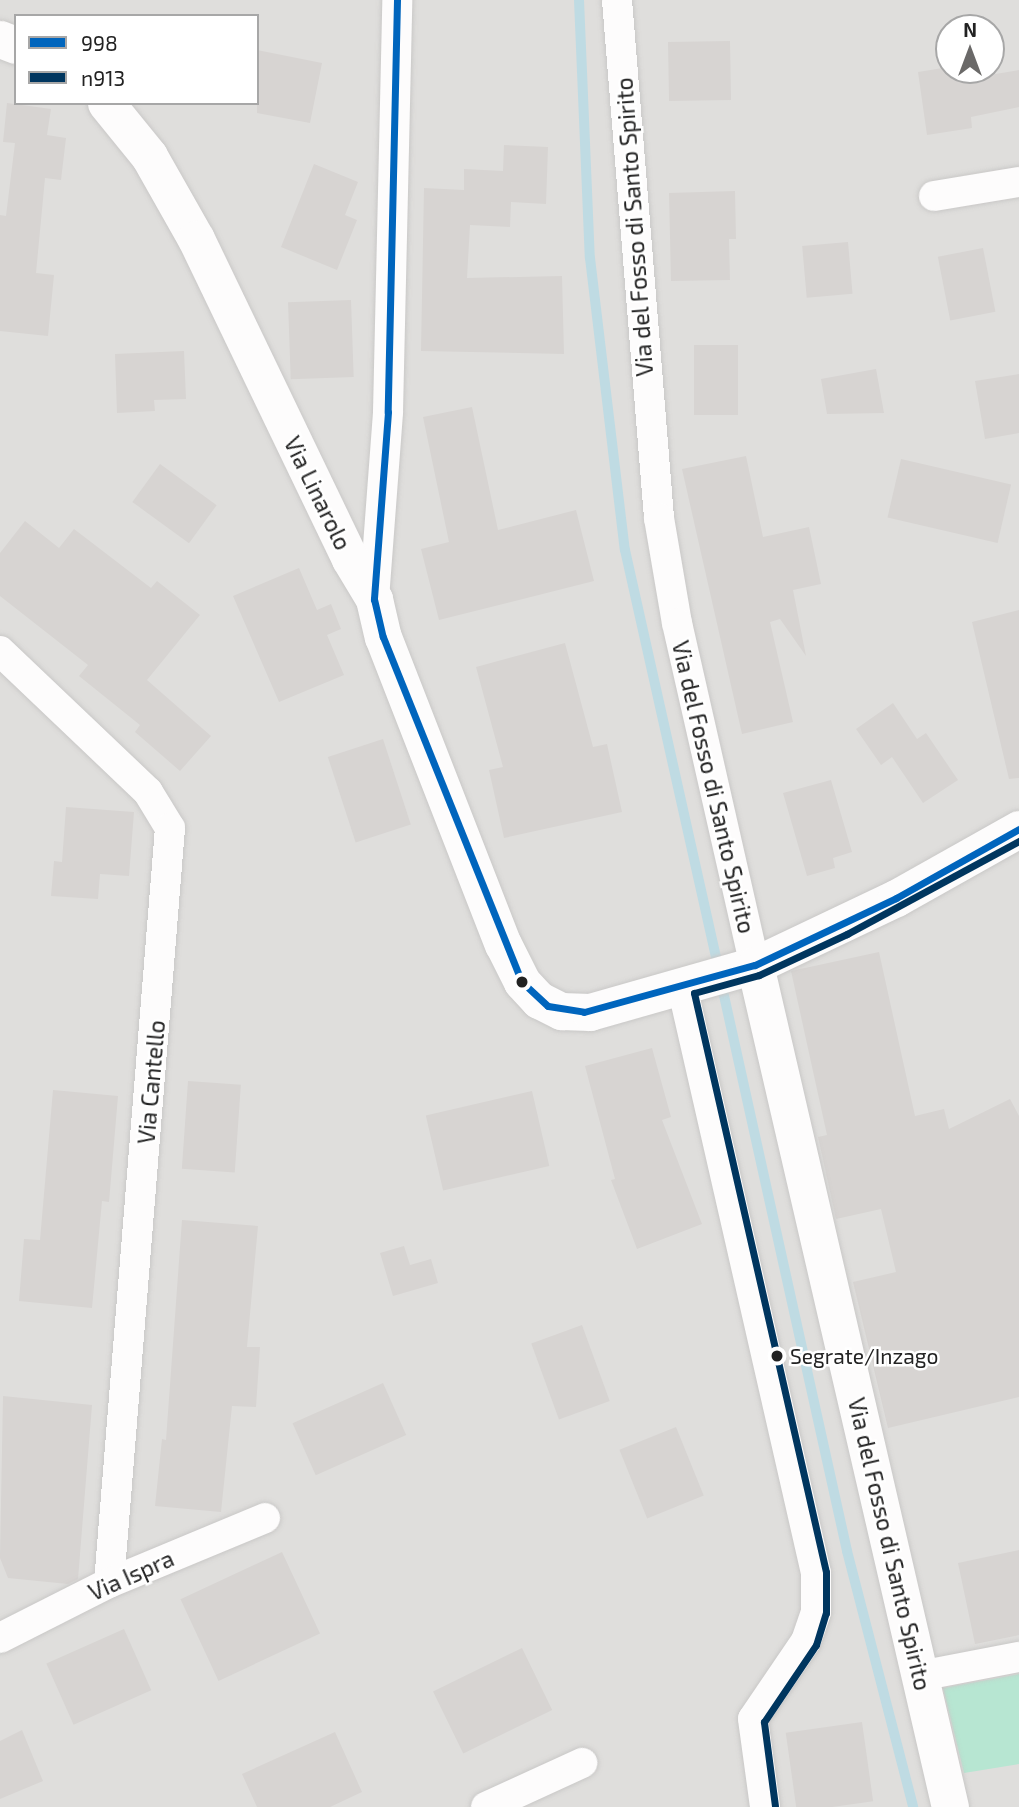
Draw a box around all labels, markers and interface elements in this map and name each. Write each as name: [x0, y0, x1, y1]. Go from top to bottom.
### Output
legend: [14, 14, 259, 105]
north arrow: [935, 14, 1005, 84]
text: N: [963, 18, 977, 41]
text: 998: [81, 30, 118, 55]
text: n913: [81, 65, 125, 90]
street label: Via del Fosso di Santo Spirito: [610, 76, 658, 378]
street label: Via Linarolo: [279, 432, 357, 554]
street label: Via del Fosso di Santo Spirito: [667, 638, 761, 936]
unlabelled marker: [515, 975, 529, 989]
street label: Via Cantello: [132, 1019, 170, 1145]
place label: Segrate/Inzago: [790, 1343, 938, 1369]
marker: Segrate/Inzago: [770, 1349, 784, 1363]
street label: Via del Fosso di Santo Spirito: [843, 1395, 937, 1693]
street label: Via Ispra: [84, 1544, 178, 1606]

